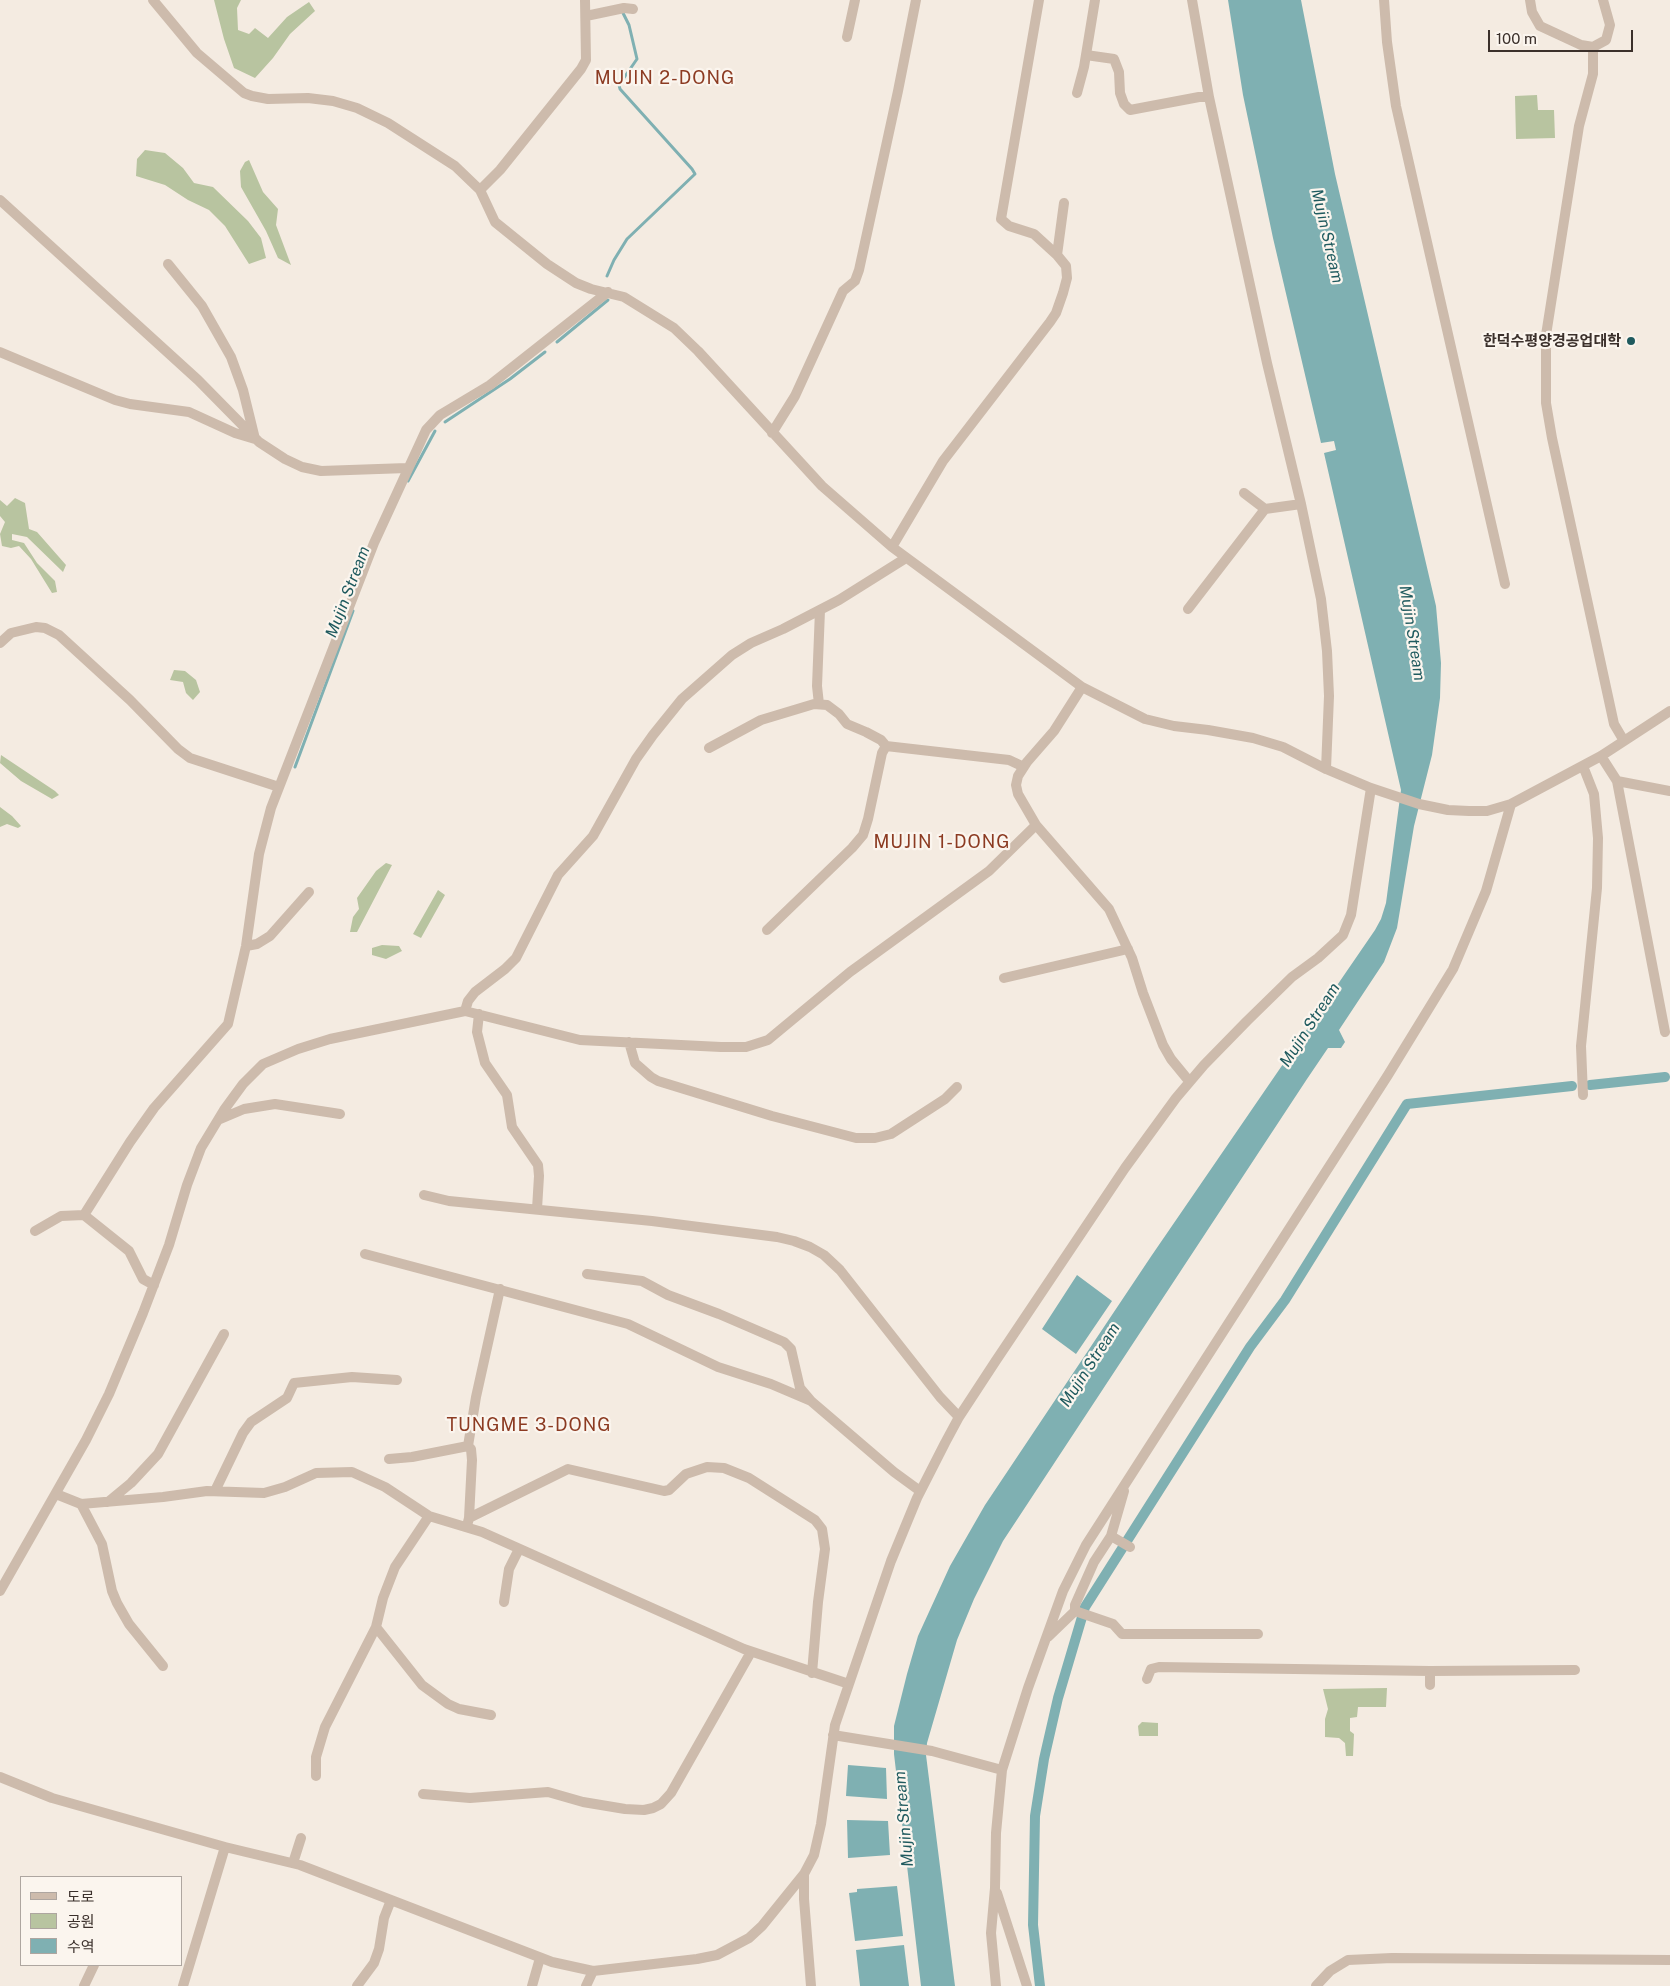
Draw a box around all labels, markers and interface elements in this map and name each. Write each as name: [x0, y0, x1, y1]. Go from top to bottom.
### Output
scale bar: [1490, 20, 1635, 52]
text: 100 m: [1496, 30, 1537, 47]
district label: MUJIN 2-DONG: [593, 67, 737, 89]
water label: Mujin Stream: [1307, 187, 1347, 285]
place label: 한덕수평양경공업대학: [1483, 332, 1621, 350]
marker: 한덕수평양경공업대학: [1625, 335, 1637, 347]
water label: Mujin Stream: [322, 544, 374, 640]
water label: Mujin Stream: [1395, 584, 1429, 682]
district label: MUJIN 1-DONG: [872, 831, 1012, 853]
water label: Mujin Stream: [1276, 979, 1344, 1071]
water label: Mujin Stream: [1056, 1319, 1124, 1411]
district label: TUNGME 3-DONG: [445, 1414, 613, 1436]
water label: Mujin Stream: [890, 1770, 918, 1868]
legend: [20, 1876, 182, 1966]
text: 도로: [67, 1888, 95, 1905]
text: 공원: [67, 1913, 95, 1930]
text: 수역: [67, 1938, 95, 1955]

